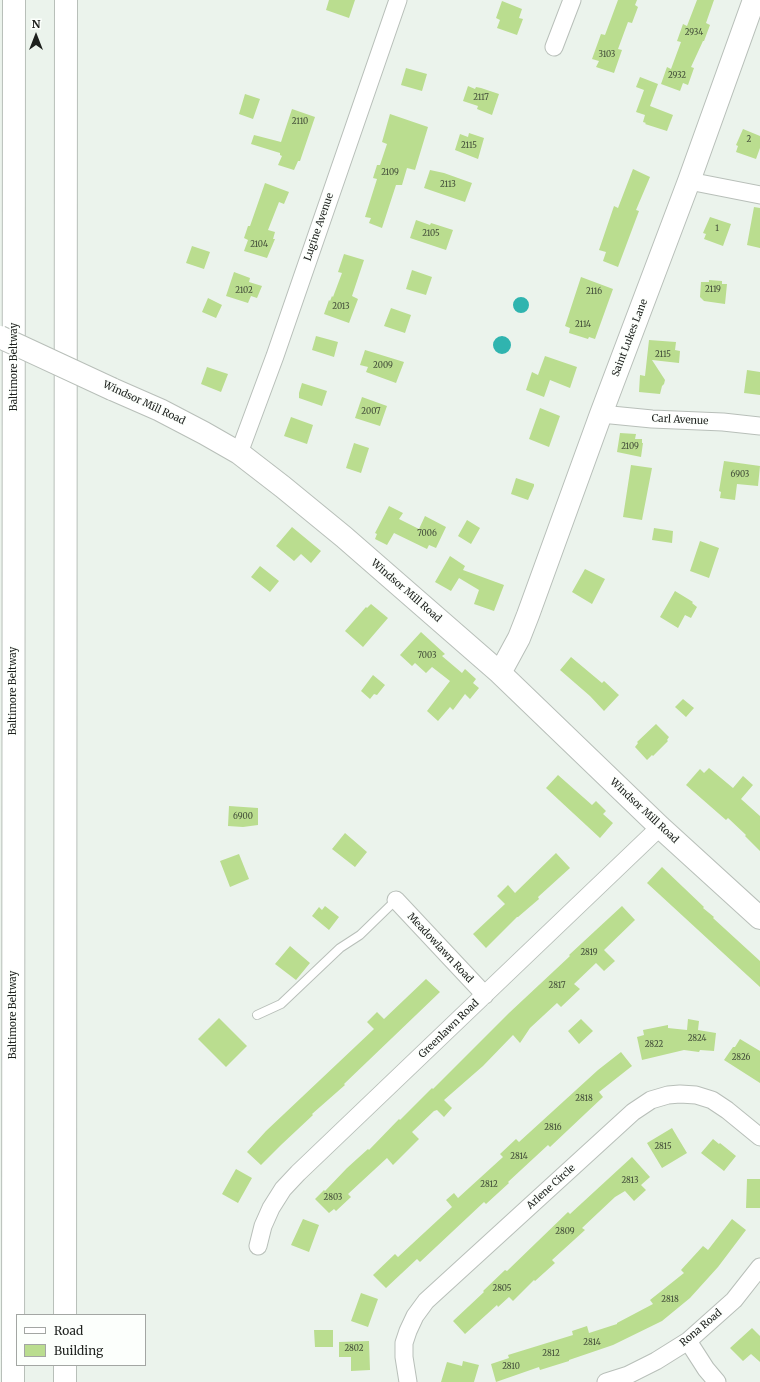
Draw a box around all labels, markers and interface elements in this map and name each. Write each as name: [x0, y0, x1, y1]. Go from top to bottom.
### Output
north arrow: [16, 16, 56, 56]
text: N: [32, 17, 40, 31]
house number: 2934: [685, 28, 703, 38]
house number: 3103: [599, 50, 615, 60]
house number: 2932: [668, 71, 686, 81]
house number: 2117: [473, 93, 489, 103]
house number: 2110: [292, 117, 308, 127]
house number: 2: [747, 135, 751, 145]
house number: 2115: [461, 141, 477, 151]
house number: 2109: [381, 168, 399, 178]
house number: 2113: [440, 180, 456, 190]
street label: Lugine Avenue: [302, 192, 336, 262]
house number: 1: [715, 224, 719, 234]
house number: 2105: [422, 229, 440, 239]
house number: 2104: [250, 240, 268, 250]
house number: 2119: [705, 285, 721, 295]
house number: 2102: [235, 286, 253, 296]
house number: 2116: [586, 287, 602, 297]
street label: Saint Lukes Lane: [610, 298, 650, 378]
house number: 2013: [332, 302, 350, 312]
house number: 2114: [575, 320, 591, 330]
street label: Baltimore Beltway: [8, 323, 20, 411]
house number: 2115: [655, 350, 671, 360]
house number: 2009: [373, 361, 393, 371]
street label: Windsor Mill Road: [101, 379, 187, 427]
house number: 2007: [361, 407, 381, 417]
street label: Carl Avenue: [651, 413, 709, 427]
house number: 2109: [621, 442, 639, 452]
house number: 6903: [731, 470, 749, 480]
house number: 7006: [417, 529, 437, 539]
street label: Windsor Mill Road: [368, 557, 444, 625]
street label: Baltimore Beltway: [7, 647, 19, 735]
house number: 7003: [418, 651, 436, 661]
street label: Windsor Mill Road: [607, 776, 681, 846]
house number: 6900: [233, 812, 253, 822]
street label: Meadowlawn Road: [405, 911, 475, 985]
house number: 2819: [580, 948, 598, 958]
street label: Baltimore Beltway: [7, 971, 19, 1059]
house number: 2817: [549, 981, 565, 991]
street label: Greenlawn Road: [416, 997, 482, 1061]
house number: 2824: [688, 1034, 706, 1044]
house number: 2822: [645, 1040, 663, 1050]
house number: 2826: [732, 1053, 750, 1063]
house number: 2818: [575, 1094, 593, 1104]
house number: 2816: [544, 1123, 562, 1133]
house number: 2815: [654, 1142, 672, 1152]
house number: 2814: [510, 1152, 528, 1162]
street label: Arlene Circle: [524, 1162, 578, 1212]
house number: 2813: [621, 1176, 639, 1186]
house number: 2812: [480, 1180, 498, 1190]
house number: 2803: [324, 1193, 342, 1203]
house number: 2809: [555, 1227, 575, 1237]
house number: 2805: [492, 1284, 512, 1294]
house number: 2818: [661, 1295, 679, 1305]
street label: Rona Road: [677, 1307, 725, 1349]
legend: [16, 1314, 146, 1366]
text: Road: [54, 1323, 83, 1338]
house number: 2814: [583, 1338, 601, 1348]
text: Building: [54, 1343, 103, 1358]
house number: 2802: [344, 1344, 364, 1354]
house number: 2812: [542, 1349, 560, 1359]
house number: 2810: [502, 1362, 520, 1372]

